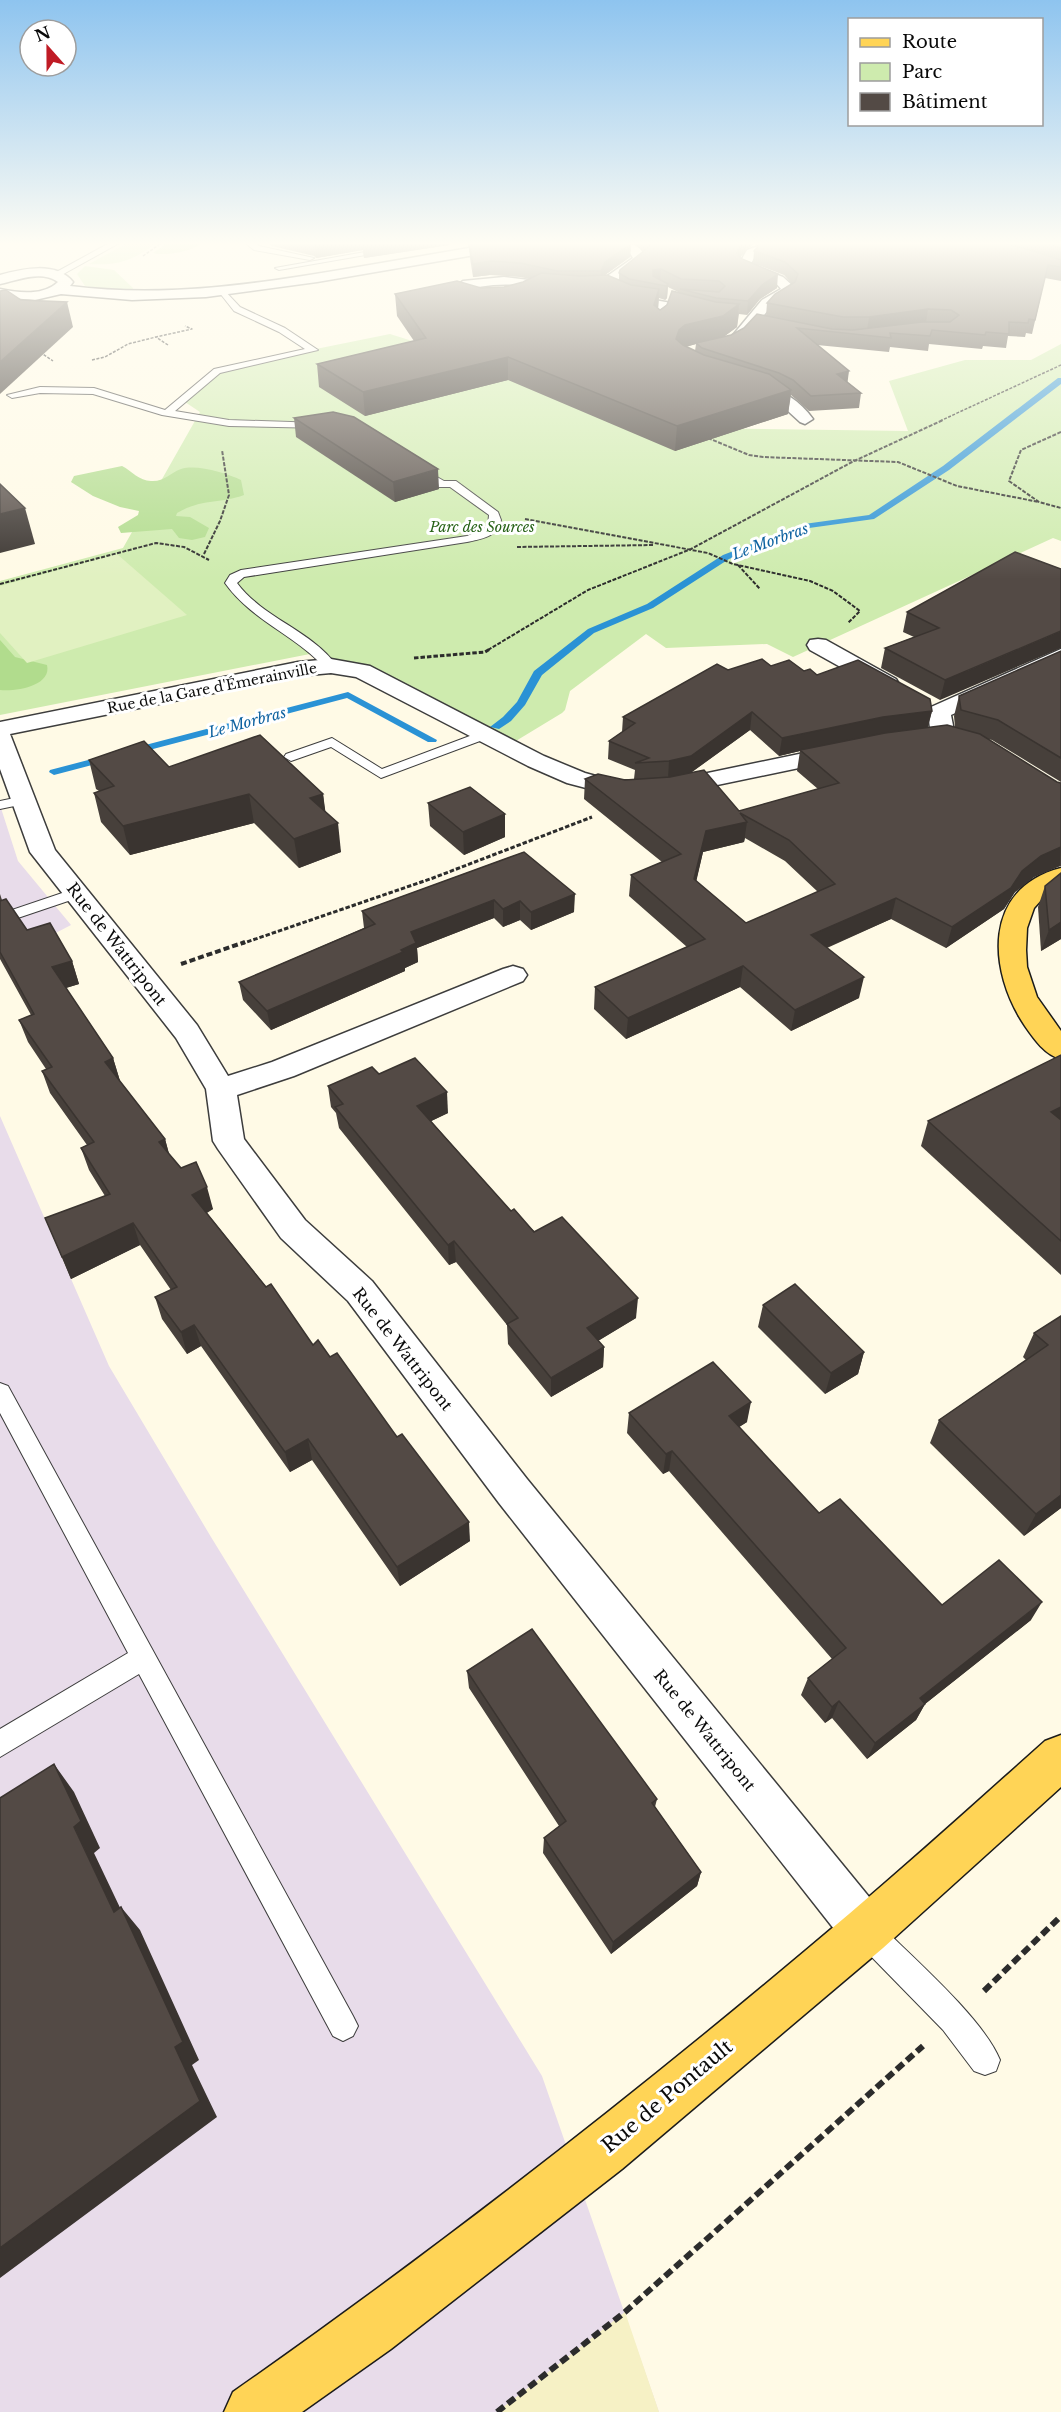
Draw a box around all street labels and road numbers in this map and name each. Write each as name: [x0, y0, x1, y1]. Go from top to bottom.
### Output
street label: Rue de la Gare d'Émerainville: [106, 659, 318, 717]
street label: Rue de Wattripont: [63, 878, 171, 1010]
street label: Rue de Wattripont: [349, 1283, 457, 1415]
street label: Rue de Wattripont: [650, 1665, 760, 1795]
street label: Rue de Pontault: [597, 2034, 738, 2158]

